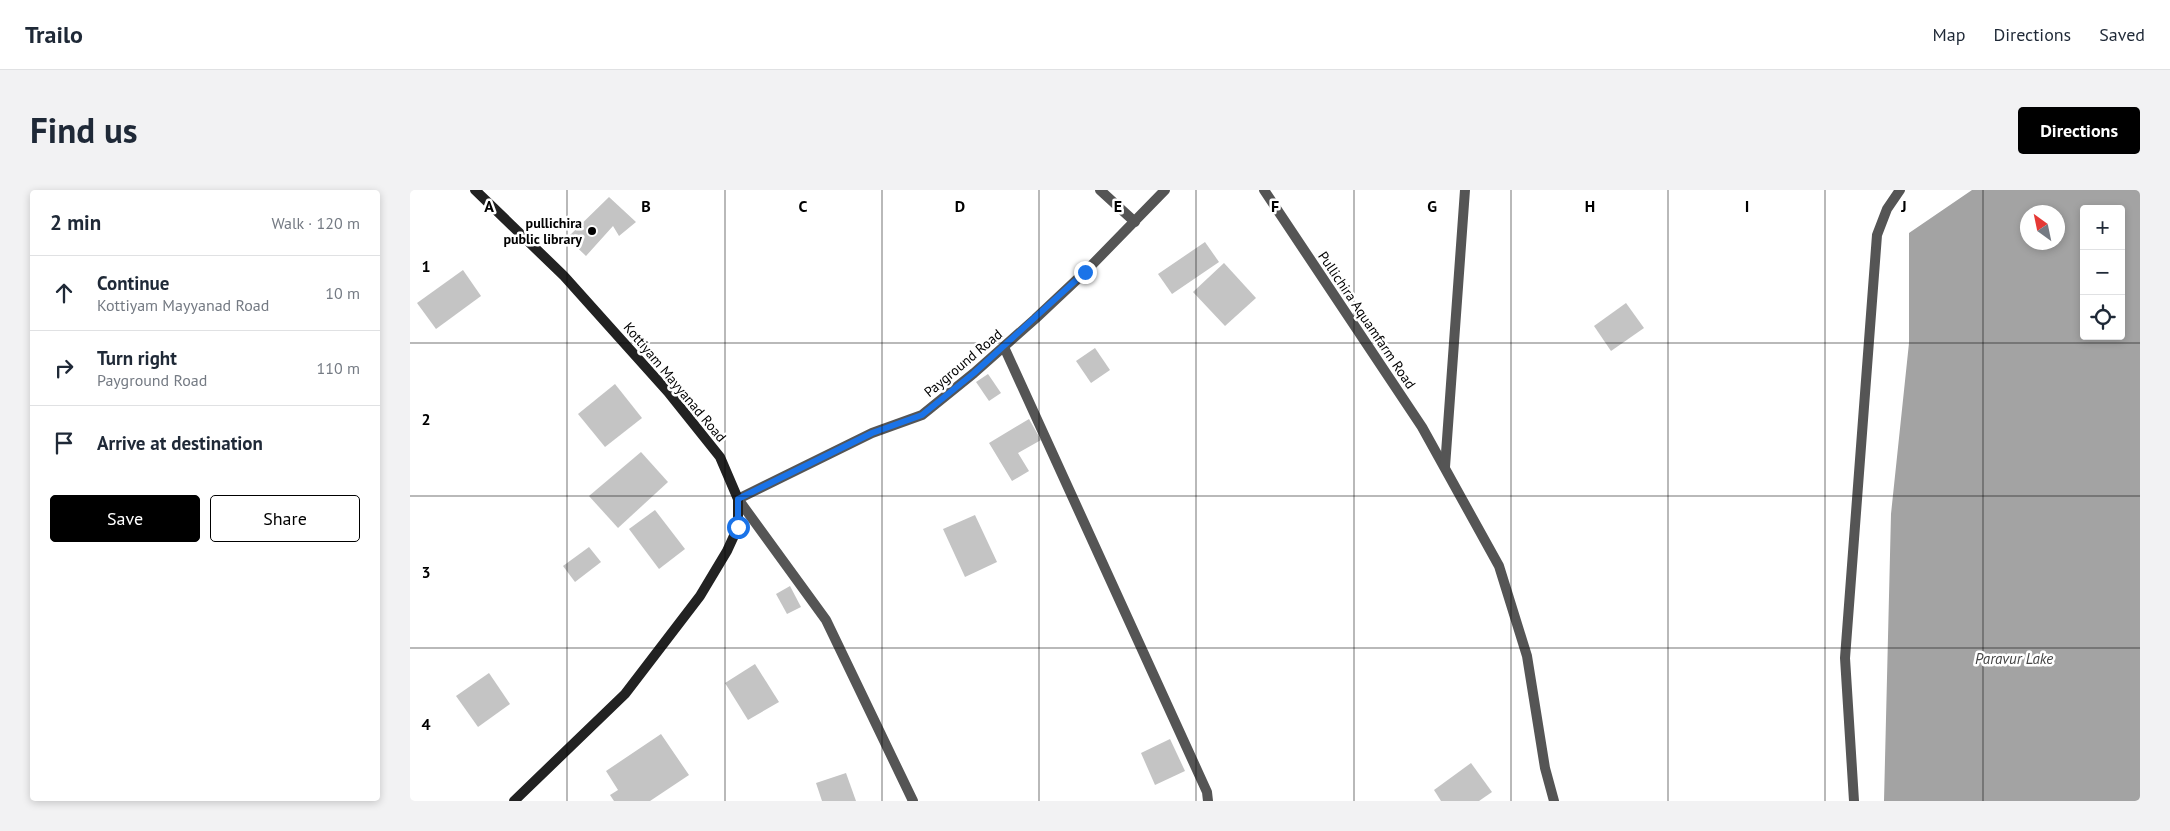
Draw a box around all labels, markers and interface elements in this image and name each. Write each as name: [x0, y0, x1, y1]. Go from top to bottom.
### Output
text: Trailo: [25, 19, 83, 50]
text: Map: [1933, 23, 1965, 46]
text: Directions: [1993, 23, 2071, 46]
text: Saved: [2099, 23, 2145, 46]
text: Find us: [30, 107, 138, 153]
button: Directions: [2018, 107, 2140, 154]
text: A: [484, 196, 494, 216]
text: B: [641, 196, 651, 216]
text: C: [799, 196, 808, 216]
text: D: [955, 196, 965, 216]
text: E: [1114, 196, 1122, 216]
text: F: [1271, 196, 1279, 216]
text: G: [1427, 196, 1437, 216]
text: H: [1585, 196, 1595, 216]
text: I: [1745, 196, 1749, 216]
text: J: [1900, 196, 1907, 216]
north arrow: [2020, 205, 2065, 250]
map controls: [2080, 205, 2125, 340]
button: +: [2080, 205, 2125, 250]
text: 2 min: [50, 209, 101, 236]
text: Walk · 120 m: [271, 213, 360, 233]
place label: pullichira public library: [503, 214, 582, 248]
marker: pullichira public library: [586, 225, 598, 237]
street label: Pullichira Aquamfarm Road: [1314, 248, 1420, 392]
button: −: [2080, 250, 2125, 295]
text: 1: [421, 256, 431, 276]
route end: [1074, 261, 1097, 284]
text: Continue: [97, 271, 169, 295]
icon: ahead: [50, 279, 78, 307]
text: 10 m: [325, 283, 360, 303]
text: Kottiyam Mayyanad Road: [97, 295, 269, 315]
button: locate: [2080, 295, 2125, 340]
street label: Kottiyam Mayyanad Road: [620, 318, 730, 446]
street label: Payground Road: [920, 325, 1006, 401]
text: Turn right: [97, 346, 177, 370]
icon: right: [50, 354, 78, 382]
text: 110 m: [317, 358, 360, 378]
text: Payground Road: [97, 370, 207, 390]
text: 2: [421, 409, 431, 429]
icon: arrive: [50, 429, 78, 457]
text: Arrive at destination: [97, 431, 263, 455]
button: Save: [50, 495, 200, 542]
button: Share: [210, 495, 360, 542]
route start: [727, 516, 750, 539]
text: 3: [421, 562, 431, 582]
water label: Paravur Lake: [1975, 649, 2053, 668]
text: 4: [421, 714, 431, 734]

